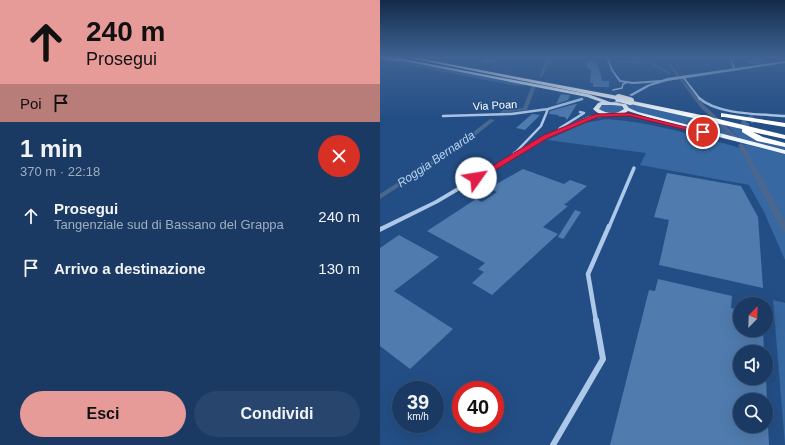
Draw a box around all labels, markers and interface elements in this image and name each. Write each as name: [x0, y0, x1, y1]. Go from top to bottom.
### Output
icon: ahead: [20, 16, 72, 68]
text: 240 m: [86, 16, 165, 47]
text: Prosegui: [86, 49, 157, 69]
icon: arrive: [50, 92, 72, 114]
text: Poi: [20, 95, 42, 112]
street label: Via Poan: [472, 98, 518, 112]
pin: [686, 115, 720, 149]
icon: arrive: [692, 121, 714, 143]
water label: Roggia Bernarda: [394, 128, 478, 190]
text: 1 min: [20, 135, 83, 162]
button: close: [318, 135, 360, 177]
position arrow: [455, 157, 497, 199]
text: 370 m · 22:18: [20, 164, 100, 179]
text: Prosegui: [54, 200, 118, 217]
icon: ahead: [20, 205, 42, 227]
text: 240 m: [318, 208, 360, 225]
text: Tangenziale sud di Bassano del Grappa: [54, 217, 284, 232]
icon: arrive: [20, 257, 42, 279]
text: Arrivo a destinazione: [54, 260, 206, 277]
text: 130 m: [318, 260, 360, 277]
north arrow: [733, 297, 773, 337]
map controls: [733, 297, 773, 433]
button: sound: [733, 345, 773, 385]
speed limit sign: 40: [452, 381, 504, 433]
button: Esci: [20, 391, 186, 437]
button: Condividi: [194, 391, 360, 437]
text: 39: [407, 391, 429, 413]
button: search: [733, 393, 773, 433]
text: km/h: [407, 411, 429, 422]

